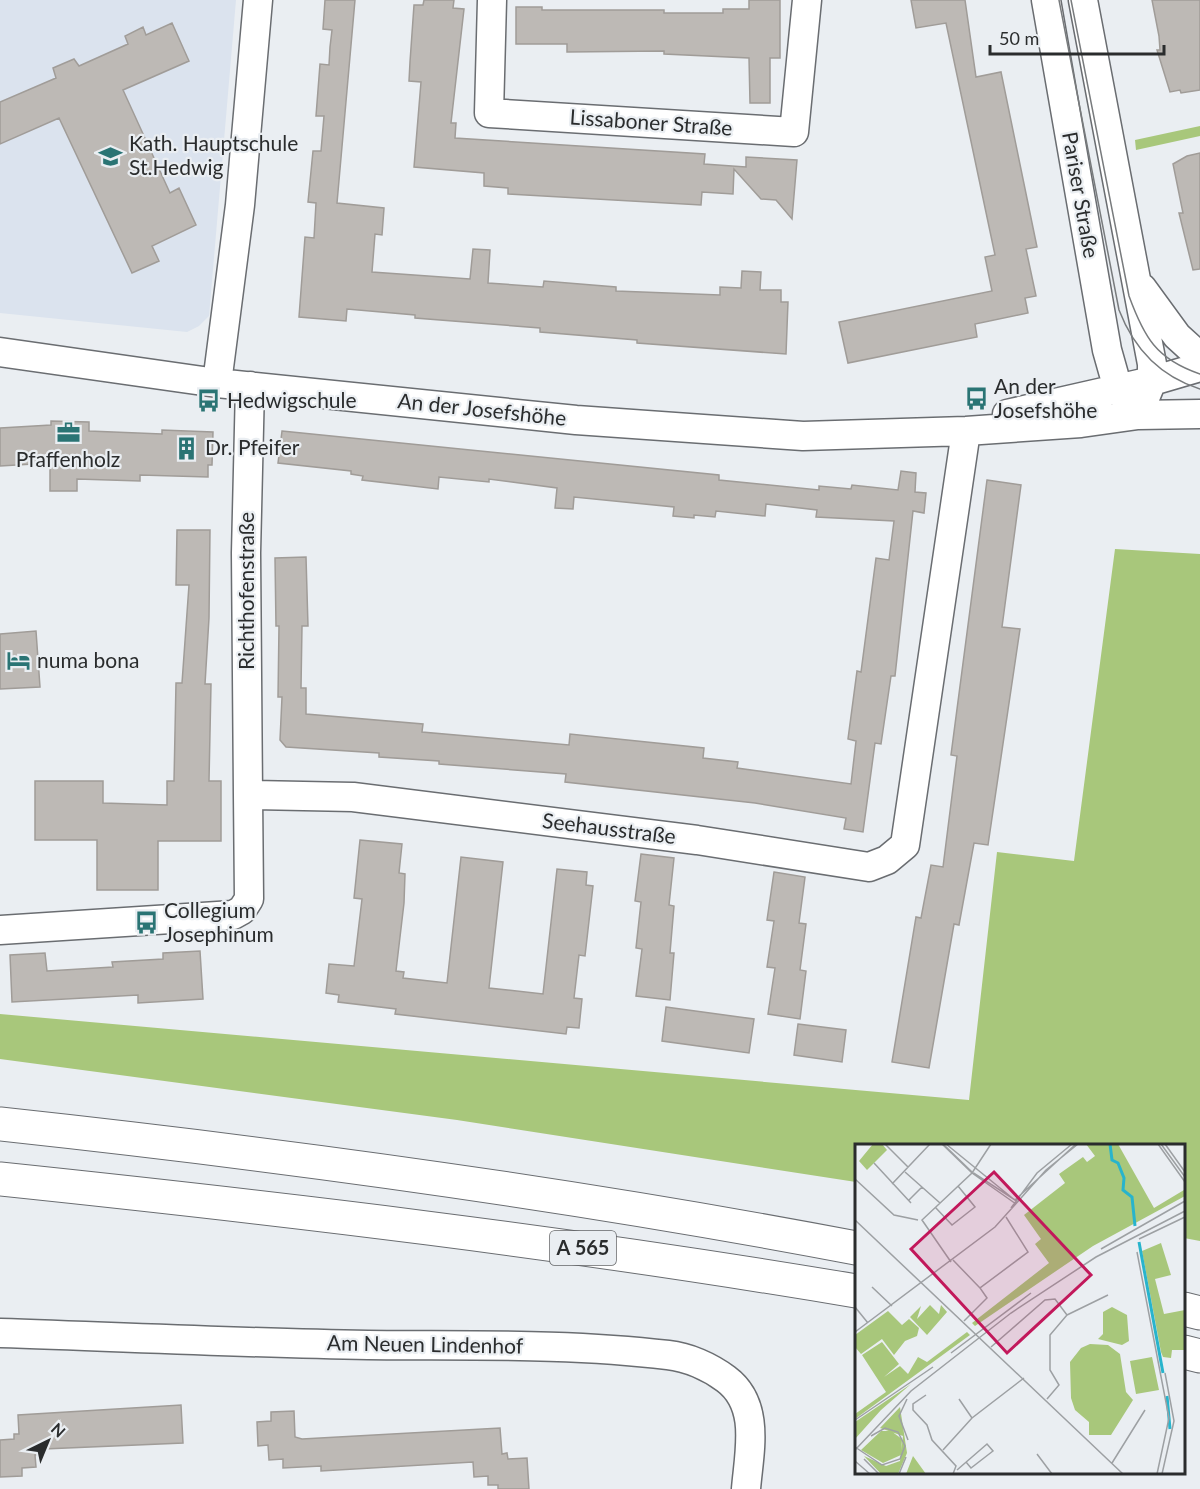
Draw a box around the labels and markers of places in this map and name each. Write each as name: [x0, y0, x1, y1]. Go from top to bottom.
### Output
place label: Kath. Hauptschule St.Hedwig: [129, 130, 298, 179]
school or university icon: Kath. Hauptschule St.Hedwig: [98, 143, 124, 169]
place label: An der Josefshöhe: [994, 373, 1097, 422]
bus stop icon: An der Josefshöhe: [963, 386, 989, 412]
place label: Hedwigschule: [227, 387, 357, 412]
bus stop icon: Hedwigschule: [196, 388, 222, 414]
office icon: Pfaffenholz: [55, 419, 81, 445]
place label: Dr. Pfeifer: [205, 434, 300, 459]
building icon: Dr. Pfeifer: [174, 435, 200, 461]
place label: Pfaffenholz: [16, 446, 120, 471]
place label: numa bona: [37, 647, 139, 672]
hotel icon: numa bona: [6, 648, 32, 674]
place label: Collegium Josephinum: [164, 897, 274, 946]
bus stop icon: Collegium Josephinum: [133, 910, 159, 936]

